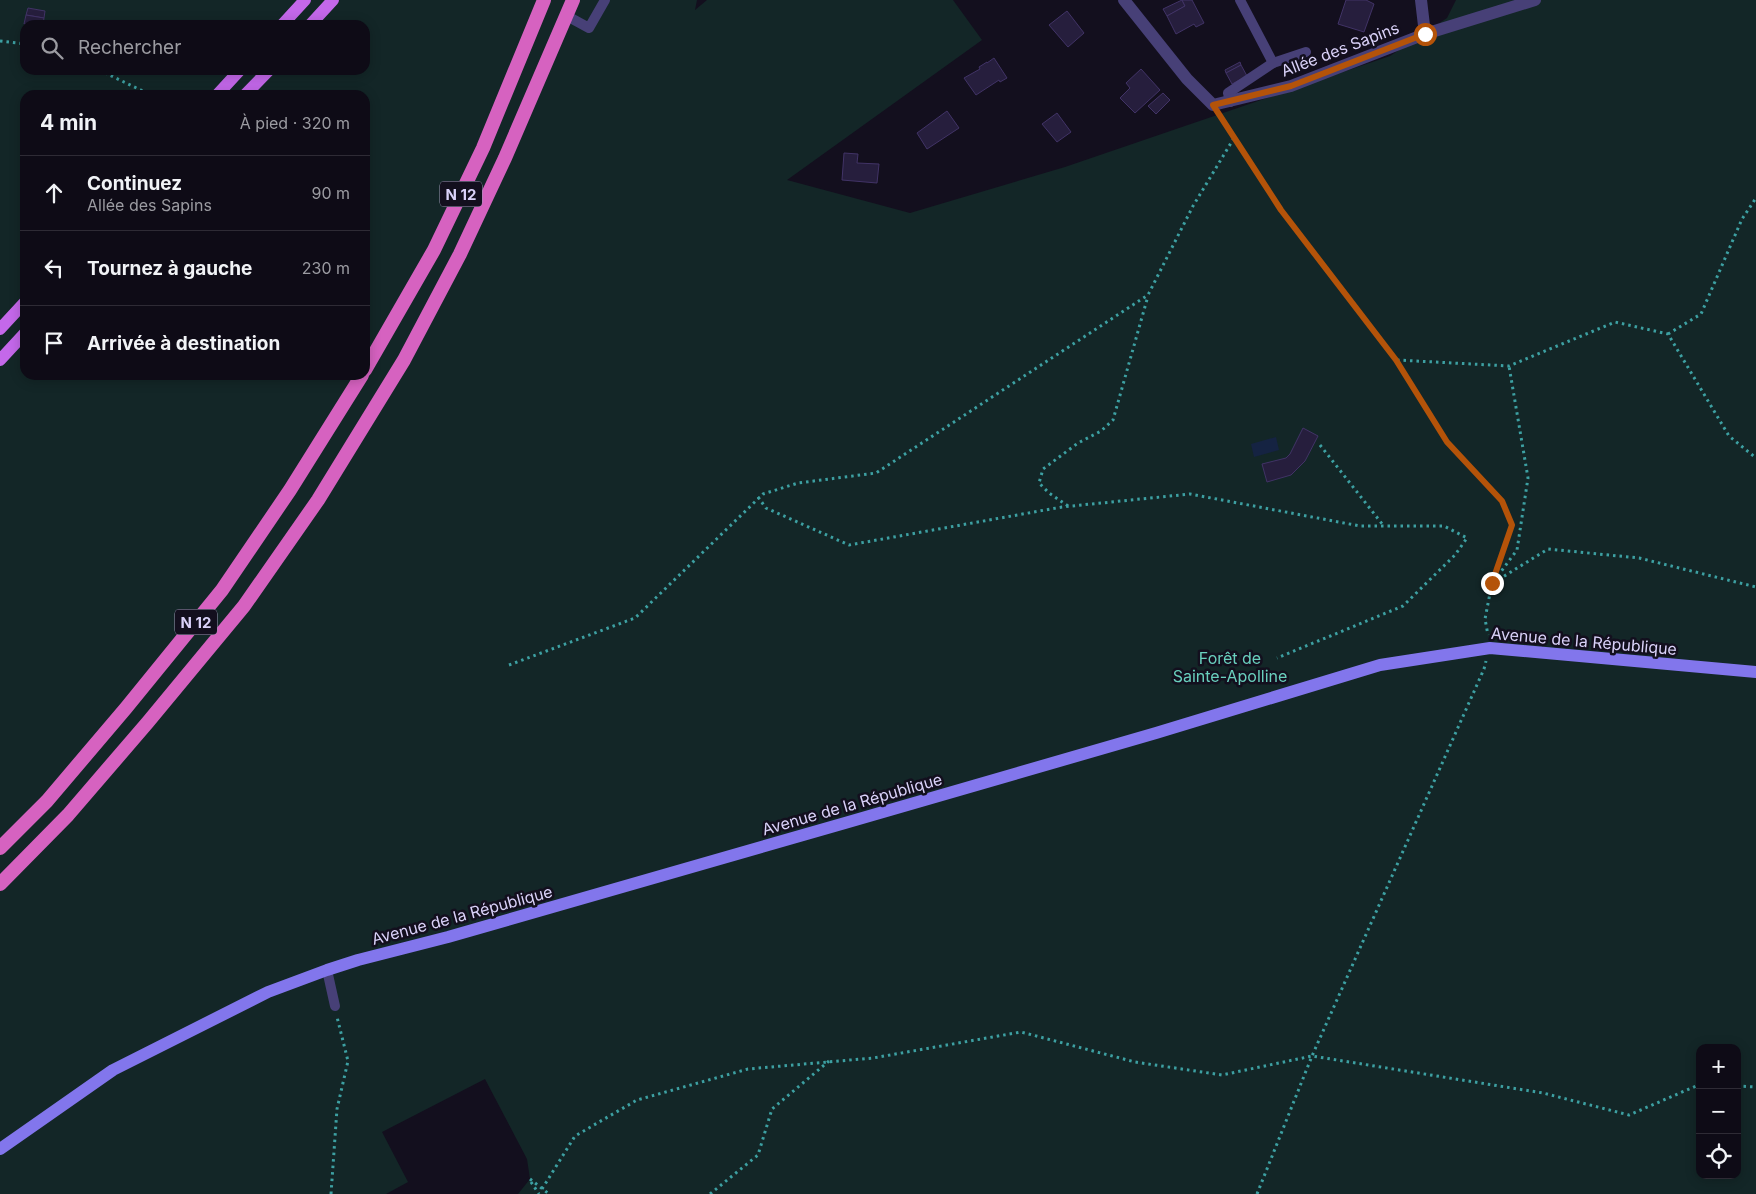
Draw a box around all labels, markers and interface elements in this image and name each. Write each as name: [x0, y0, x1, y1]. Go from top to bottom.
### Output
street label: Allée des Sapins: [1278, 17, 1402, 81]
search box: [20, 20, 370, 75]
route start: [1414, 23, 1437, 46]
icon: search: [38, 34, 66, 62]
text: Rechercher: [78, 36, 181, 59]
text: 4 min: [40, 110, 97, 135]
text: À pied · 320 m: [240, 113, 350, 133]
text: Continuez: [87, 172, 182, 195]
icon: ahead: [40, 179, 68, 207]
road number: N 12: [440, 182, 482, 206]
text: 90 m: [311, 183, 350, 203]
text: Allée des Sapins: [87, 195, 212, 215]
icon: left: [40, 254, 68, 282]
text: Tournez à gauche: [87, 257, 252, 280]
text: 230 m: [302, 258, 350, 278]
icon: arrive: [40, 329, 68, 357]
text: Arrivée à destination: [87, 332, 280, 355]
route end: [1481, 572, 1504, 595]
road number: N 12: [175, 610, 217, 634]
street label: Avenue de la République: [1490, 623, 1678, 659]
park label: Forêt de Sainte-Apolline: [1173, 648, 1287, 686]
street label: Avenue de la République: [760, 769, 944, 839]
street label: Avenue de la République: [369, 881, 555, 949]
map controls: [1696, 1044, 1741, 1179]
button: +: [1696, 1044, 1741, 1089]
button: −: [1696, 1089, 1741, 1134]
button: locate: [1696, 1134, 1741, 1179]

